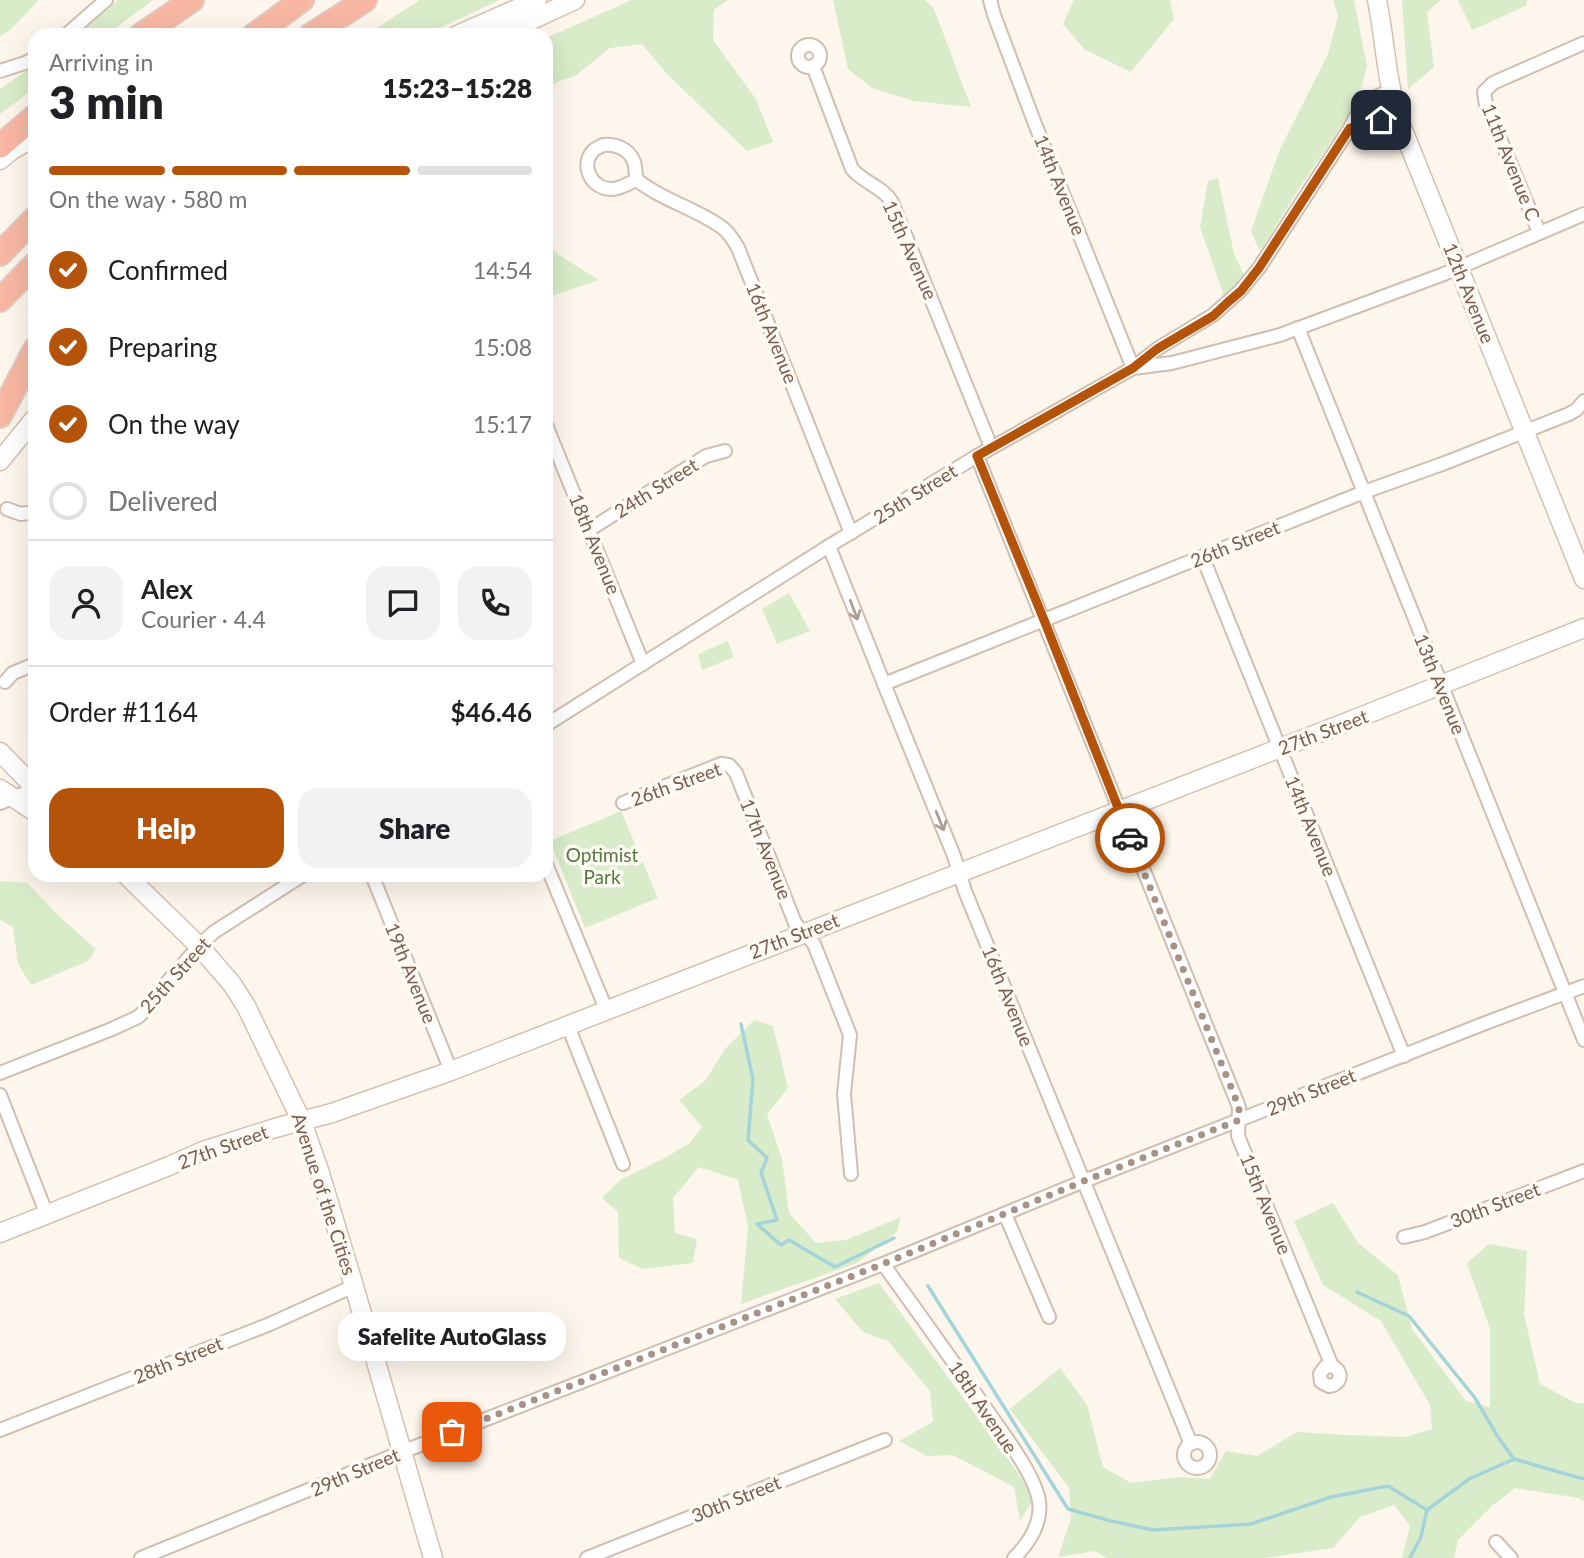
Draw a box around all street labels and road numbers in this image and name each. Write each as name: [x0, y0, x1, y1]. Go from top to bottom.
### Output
street label: 11th Avenue C: [1478, 100, 1545, 224]
street label: 14th Avenue: [1030, 131, 1091, 239]
street label: 15th Avenue: [878, 196, 943, 303]
street label: 12th Avenue: [1439, 239, 1500, 347]
street label: 16th Avenue: [742, 279, 803, 387]
street label: 24th Street: [610, 453, 702, 522]
street label: 25th Street: [869, 459, 961, 528]
street label: 18th Avenue: [565, 490, 626, 598]
street label: 26th Street: [1187, 515, 1283, 572]
street label: 13th Avenue: [1410, 630, 1471, 738]
street label: 27th Street: [1275, 704, 1371, 759]
street label: 26th Street: [628, 757, 724, 810]
street label: 14th Avenue: [1281, 772, 1342, 880]
street label: 17th Avenue: [736, 795, 797, 903]
street label: 27th Street: [746, 908, 842, 963]
street label: 19th Avenue: [381, 919, 442, 1027]
street label: 25th Street: [135, 932, 215, 1017]
street label: 16th Avenue: [978, 942, 1039, 1050]
street label: 29th Street: [1263, 1063, 1359, 1120]
street label: Avenue of the Cities: [287, 1110, 362, 1278]
street label: 27th Street: [175, 1120, 271, 1173]
street label: 15th Avenue: [1236, 1150, 1297, 1258]
street label: 30th Street: [1447, 1177, 1543, 1232]
street label: 28th Street: [130, 1331, 226, 1388]
street label: 18th Avenue: [944, 1356, 1023, 1457]
street label: 29th Street: [307, 1442, 403, 1501]
street label: 30th Street: [688, 1470, 784, 1527]

